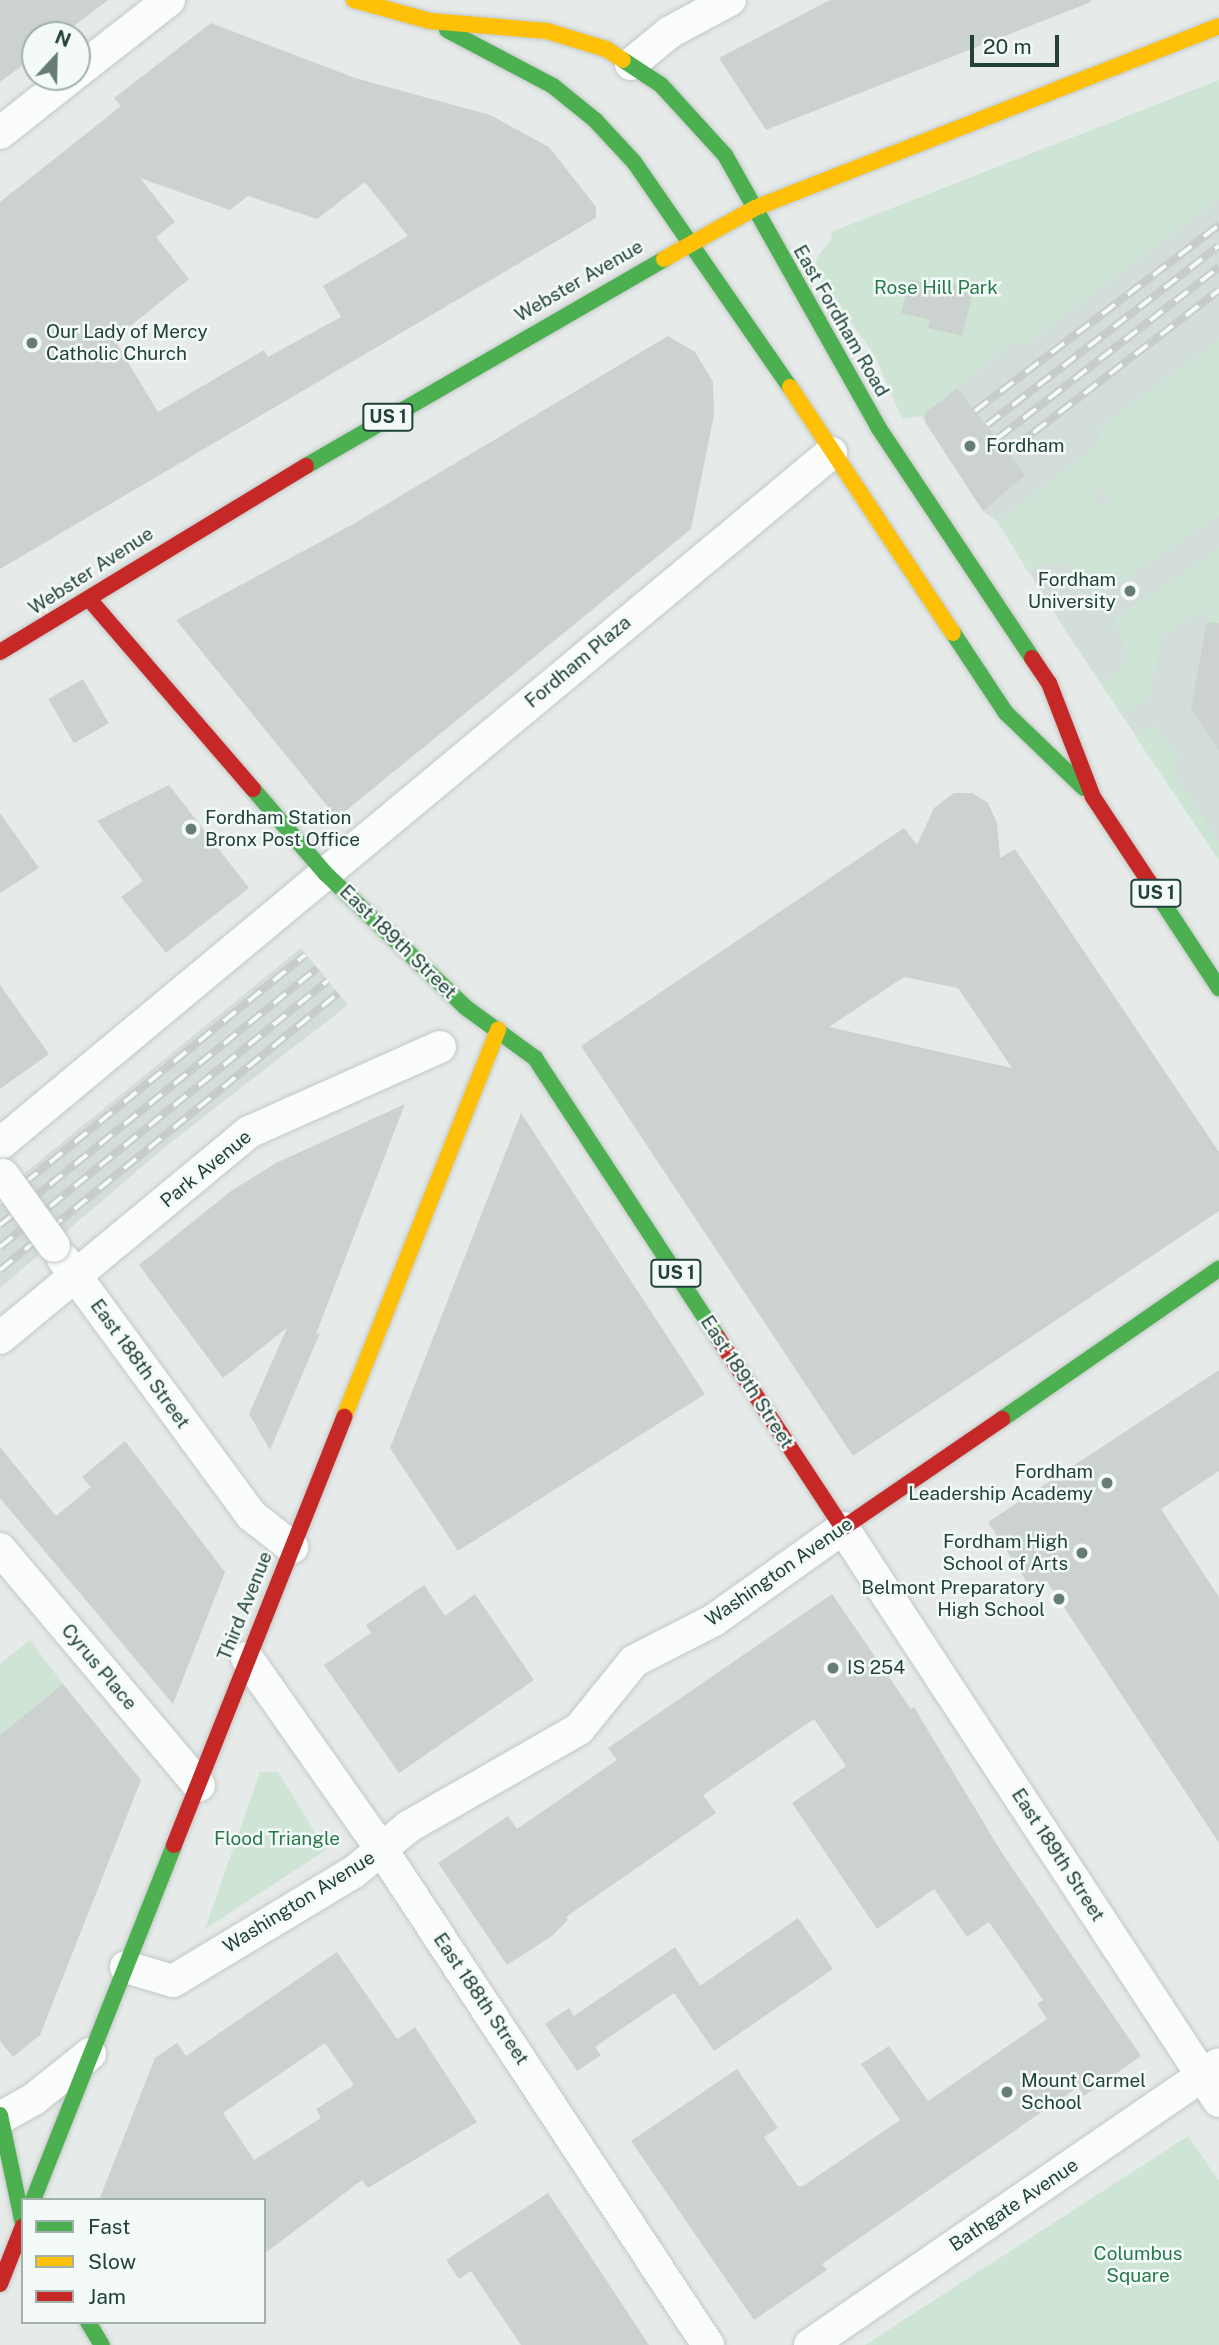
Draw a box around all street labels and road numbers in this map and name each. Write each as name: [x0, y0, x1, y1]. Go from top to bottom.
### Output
street label: Webster Avenue: [511, 235, 647, 327]
street label: East Fordham Road: [788, 241, 894, 401]
road number: US 1: [362, 402, 414, 432]
street label: Webster Avenue: [24, 522, 158, 620]
street label: Fordham Plaza: [521, 611, 635, 713]
road number: US 1: [1130, 878, 1182, 908]
street label: East 189th Street: [335, 880, 461, 1004]
street label: Park Avenue: [156, 1125, 256, 1213]
road number: US 1: [650, 1258, 702, 1288]
street label: East 188th Street: [85, 1295, 195, 1433]
street label: East 189th Street: [696, 1311, 798, 1453]
street label: Washington Avenue: [701, 1513, 857, 1631]
street label: Third Avenue: [213, 1548, 277, 1664]
street label: Cyrus Place: [56, 1619, 142, 1715]
street label: East 189th Street: [1007, 1784, 1109, 1926]
street label: Washington Avenue: [219, 1846, 379, 1958]
street label: East 188th Street: [428, 1929, 534, 2069]
street label: Bathgate Avenue: [945, 2153, 1083, 2257]

